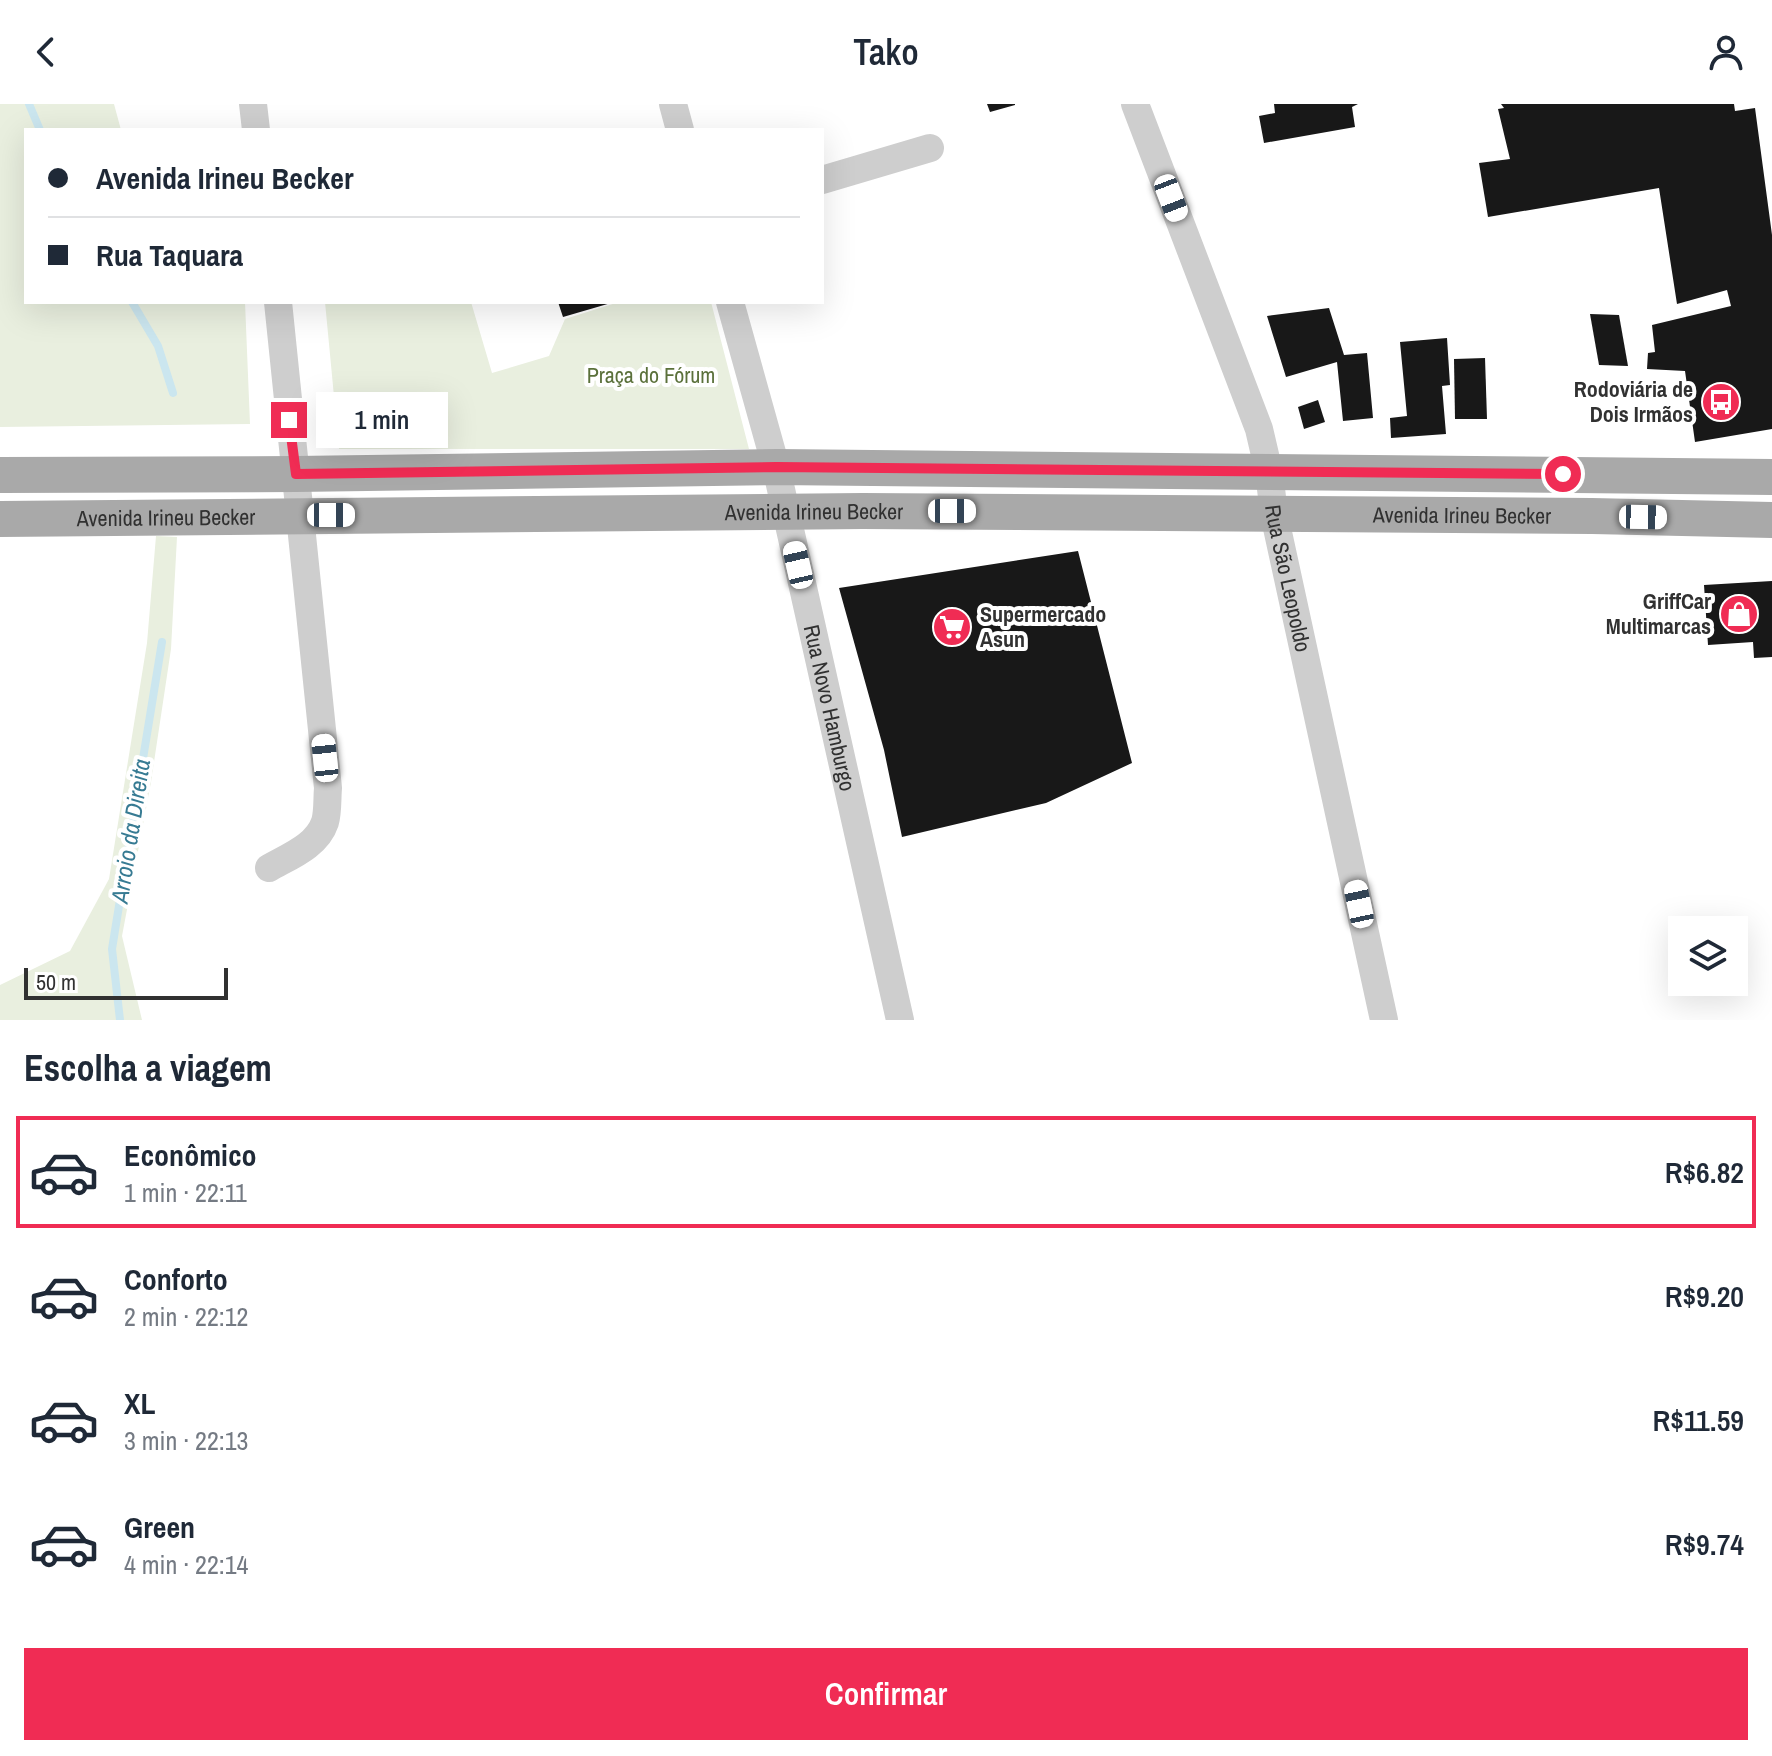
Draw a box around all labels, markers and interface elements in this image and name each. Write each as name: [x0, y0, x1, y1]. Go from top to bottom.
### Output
text: Tako: [853, 28, 919, 76]
icon: back: [24, 30, 68, 74]
icon: person: [1704, 30, 1748, 74]
text: Avenida Irineu Becker: [96, 158, 354, 198]
car: [1151, 171, 1191, 225]
text: Rua Taquara: [96, 235, 243, 275]
park label: Praça do Fórum: [587, 360, 715, 390]
place label: Rodoviária de Dois Irmãos: [1574, 374, 1693, 429]
bus stop icon: Rodoviária de Dois Irmãos: [1700, 381, 1742, 423]
callout: 1 min: [317, 392, 449, 448]
route end: [271, 402, 307, 438]
text: 1 min: [355, 402, 409, 437]
route start: [1545, 456, 1581, 492]
street label: Avenida Irineu Becker: [724, 496, 903, 527]
car: [928, 499, 976, 523]
street label: Avenida Irineu Becker: [1372, 499, 1551, 531]
street label: Avenida Irineu Becker: [76, 502, 255, 533]
car: [307, 503, 355, 527]
street label: Rua São Leopoldo: [1258, 503, 1319, 655]
car: [1619, 505, 1667, 529]
car: [781, 539, 815, 591]
place label: GriffCar Multimarcas: [1606, 586, 1711, 641]
shop icon: GriffCar Multimarcas: [1718, 593, 1760, 635]
place label: Supermercado Asun: [980, 599, 1106, 654]
supermarket icon: Supermercado Asun: [931, 606, 973, 648]
street label: Rua Novo Hamburgo: [797, 622, 863, 794]
car: [311, 733, 339, 783]
water label: Arroio da Direita: [103, 756, 157, 906]
car: [1342, 878, 1376, 930]
map controls: [1668, 916, 1748, 996]
button: layers: [1668, 916, 1748, 996]
scale bar: [24, 964, 228, 1000]
text: 50 m: [36, 967, 76, 997]
text: Escolha a viagem: [24, 1044, 272, 1092]
text: Econômico: [124, 1135, 257, 1175]
icon: car: [28, 1136, 100, 1208]
text: R$6.82: [1665, 1152, 1744, 1192]
text: 1 min · 22:11: [124, 1175, 247, 1210]
text: Conforto: [124, 1259, 228, 1299]
icon: car: [28, 1260, 100, 1332]
text: R$9.20: [1665, 1276, 1744, 1316]
text: 2 min · 22:12: [124, 1299, 248, 1334]
text: XL: [124, 1383, 155, 1423]
icon: car: [28, 1384, 100, 1456]
text: R$11.59: [1653, 1400, 1744, 1440]
text: 3 min · 22:13: [124, 1423, 248, 1458]
text: Green: [124, 1507, 195, 1547]
icon: car: [28, 1508, 100, 1580]
text: R$9.74: [1665, 1524, 1744, 1564]
text: 4 min · 22:14: [124, 1547, 248, 1582]
button: Confirmar: [24, 1648, 1748, 1740]

